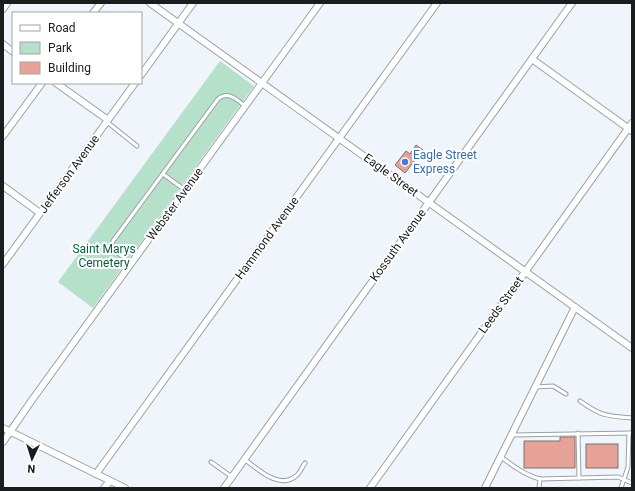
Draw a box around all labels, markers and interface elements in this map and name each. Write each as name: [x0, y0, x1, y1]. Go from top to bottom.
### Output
legend: [12, 12, 142, 84]
text: Road: [48, 21, 76, 35]
text: Park: [48, 41, 73, 55]
text: Building: [48, 61, 91, 75]
street label: Jefferson Avenue: [36, 132, 102, 216]
place label: Eagle Street Express: [413, 148, 477, 176]
street label: Eagle Street: [361, 151, 421, 200]
marker: Eagle Street Express: [400, 157, 410, 167]
street label: Webster Avenue: [144, 165, 206, 243]
street label: Hammond Avenue: [232, 194, 302, 282]
street label: Kossuth Avenue: [367, 206, 429, 284]
park label: Saint Marys Cemetery: [72, 242, 136, 270]
street label: Leeds Street: [476, 274, 526, 336]
north arrow: [12, 439, 52, 479]
text: N: [27, 462, 36, 475]

